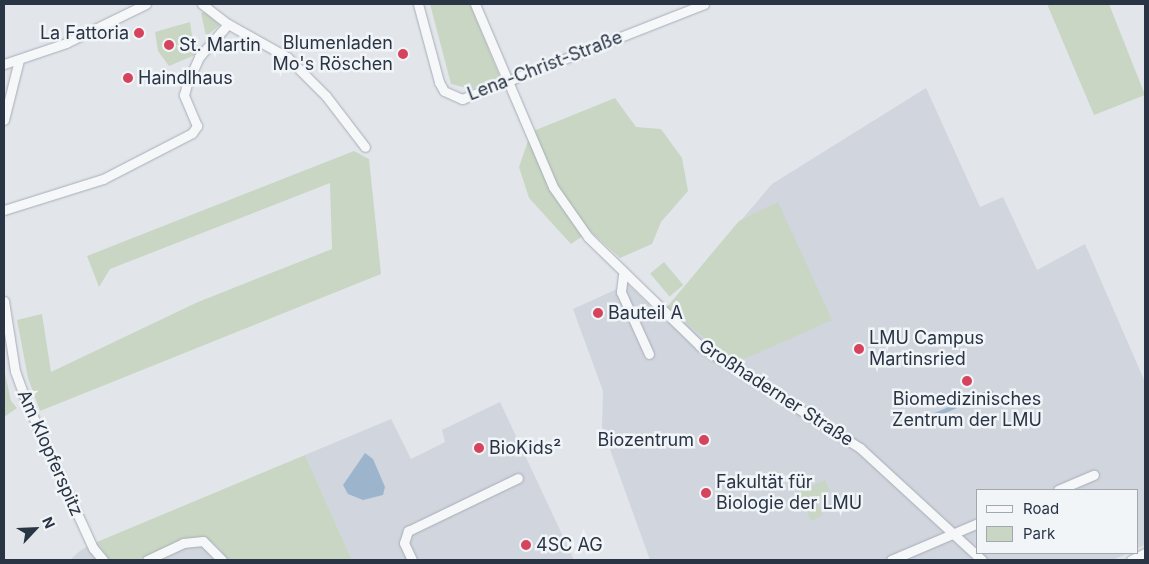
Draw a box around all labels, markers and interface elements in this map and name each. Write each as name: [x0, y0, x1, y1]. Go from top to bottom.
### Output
place label: La Fattoria: [40, 22, 129, 44]
marker: La Fattoria: [133, 27, 145, 39]
street label: Lena-Christ-Straße: [465, 27, 625, 105]
place label: Blumenladen Mo's Röschen: [273, 33, 393, 76]
place label: St. Martin: [179, 34, 261, 56]
marker: St. Martin: [163, 39, 175, 51]
marker: Blumenladen Mo's Röschen: [397, 48, 409, 60]
place label: Haindlhaus: [138, 67, 233, 89]
marker: Haindlhaus: [122, 72, 134, 84]
place label: Bauteil A: [608, 302, 683, 324]
marker: Bauteil A: [592, 307, 604, 319]
place label: LMU Campus Martinsried: [869, 328, 984, 370]
street label: Großhaderner Straße: [695, 335, 857, 451]
marker: LMU Campus Martinsried: [853, 343, 865, 355]
marker: Biomedizinisches Zentrum der LMU: [961, 375, 973, 387]
street label: Am Klopferspitz: [13, 387, 87, 519]
place label: Biomedizinisches Zentrum der LMU: [892, 389, 1042, 432]
place label: Biozentrum: [597, 429, 694, 451]
marker: Biozentrum: [698, 434, 710, 446]
place label: BioKids²: [489, 437, 561, 459]
marker: BioKids²: [473, 442, 485, 454]
place label: Fakultät für Biologie der LMU: [716, 472, 862, 514]
marker: Fakultät für Biologie der LMU: [700, 487, 712, 499]
legend: [976, 489, 1139, 554]
text: Road: [1023, 499, 1059, 518]
north arrow: [10, 504, 60, 554]
text: N: [39, 514, 59, 531]
text: Park: [1023, 524, 1055, 543]
place label: 4SC AG: [536, 534, 603, 556]
marker: 4SC AG: [520, 539, 532, 551]

